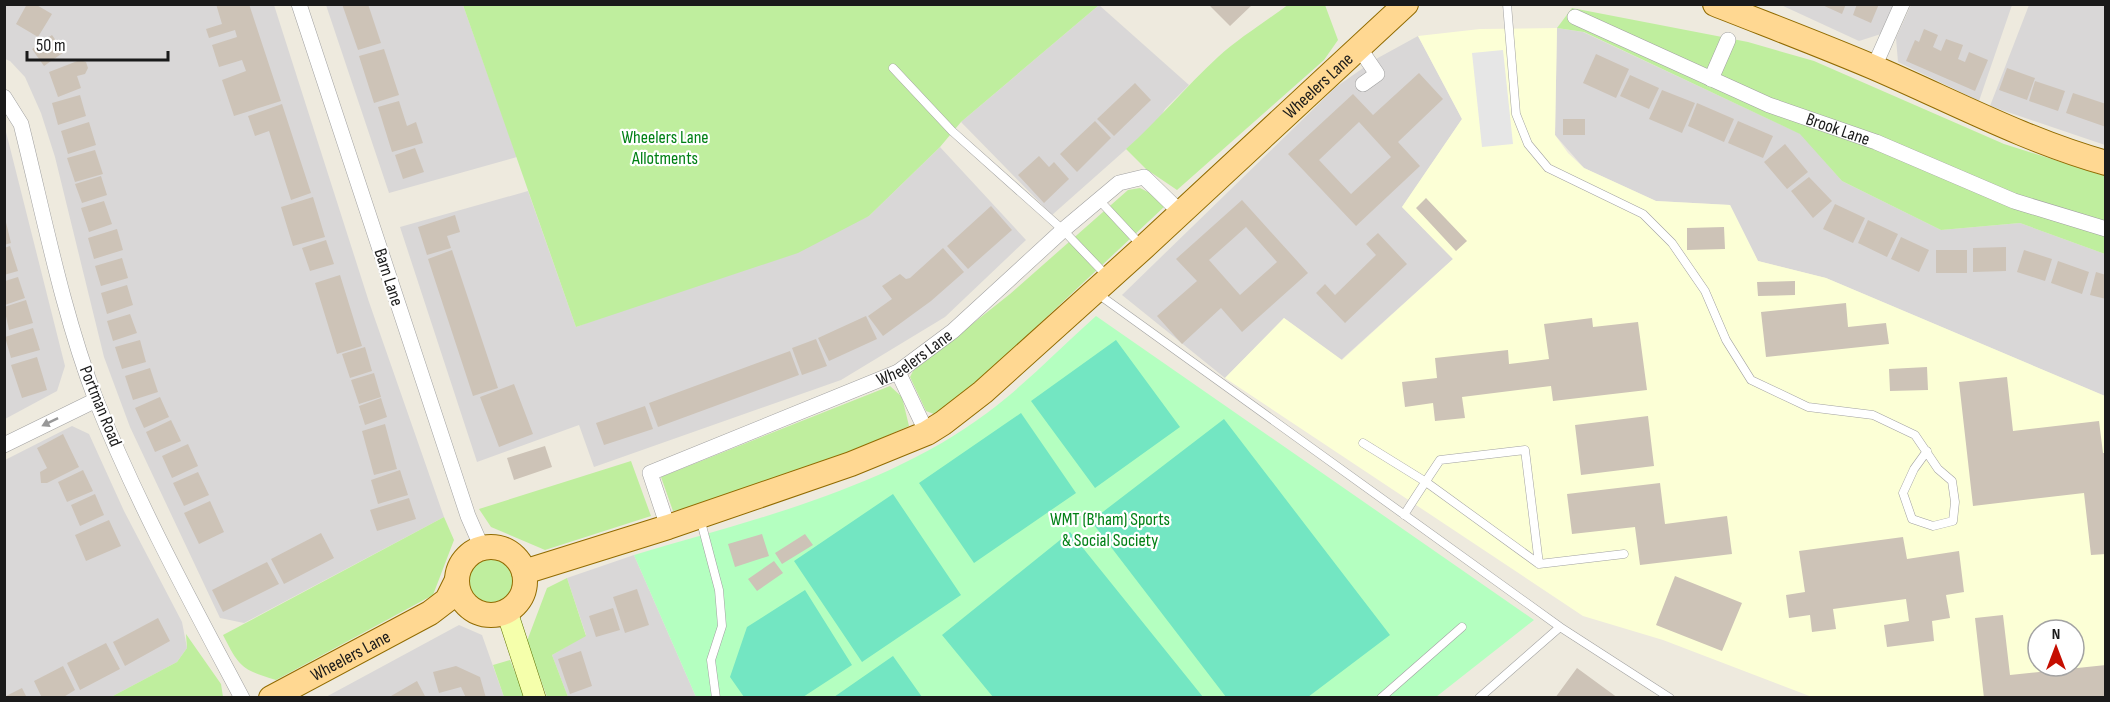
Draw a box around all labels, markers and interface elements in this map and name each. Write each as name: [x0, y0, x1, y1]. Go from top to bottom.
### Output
scale bar: [27, 24, 168, 62]
text: 50 m: [36, 35, 66, 56]
street label: Wheelers Lane: [1279, 49, 1358, 123]
street label: Brook Lane: [1803, 109, 1873, 150]
park label: Wheelers Lane Allotments: [621, 127, 709, 169]
street label: Barn Lane: [369, 246, 408, 309]
street label: Wheelers Lane: [873, 325, 957, 391]
street label: Portman Road: [75, 363, 126, 450]
one-way arrow: [42, 418, 59, 427]
park label: WMT (B'ham) Sports & Social Society: [1050, 509, 1170, 551]
north arrow: [2026, 618, 2086, 678]
text: N: [2052, 625, 2060, 644]
street label: Wheelers Lane: [307, 626, 394, 686]

